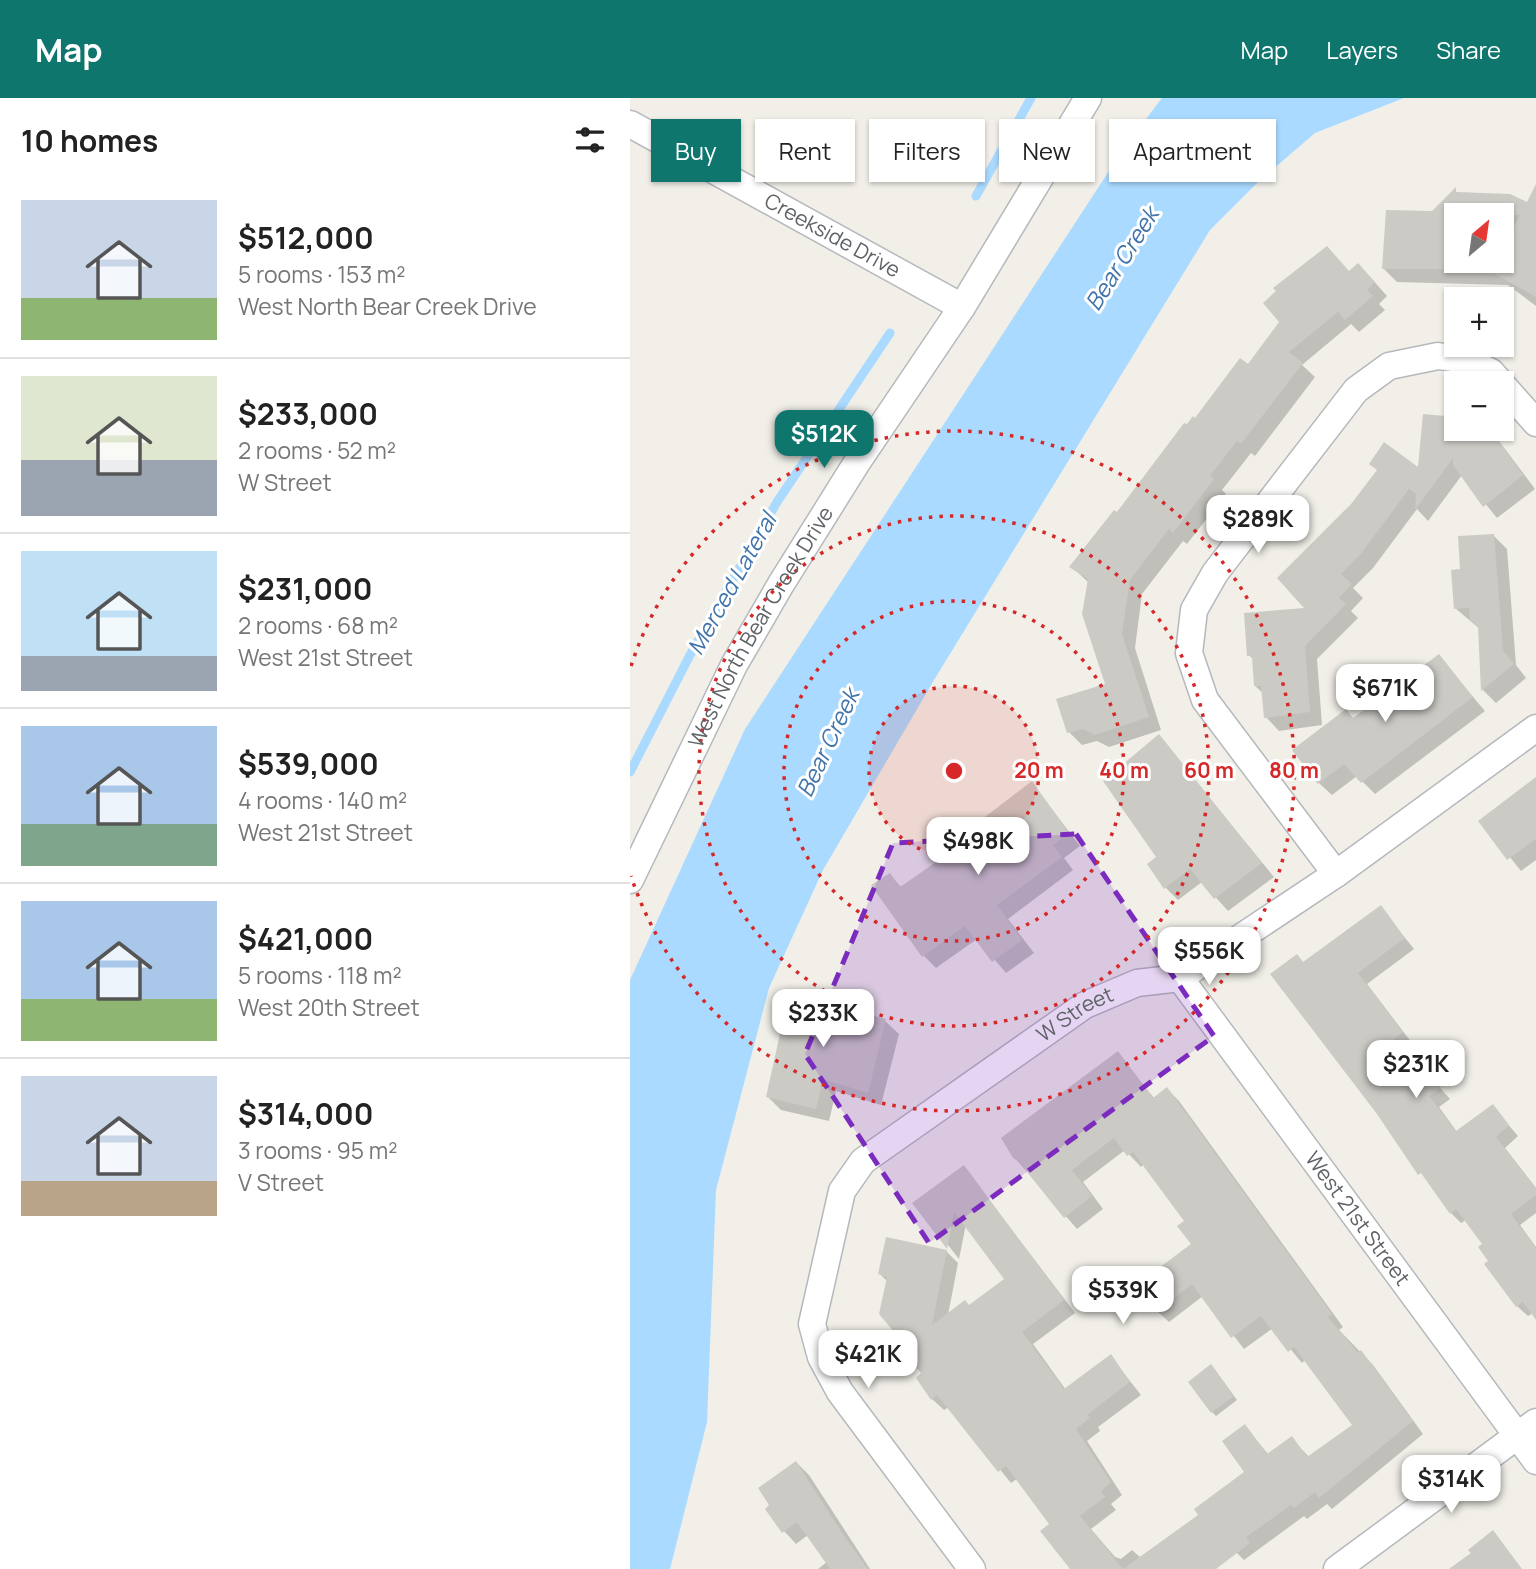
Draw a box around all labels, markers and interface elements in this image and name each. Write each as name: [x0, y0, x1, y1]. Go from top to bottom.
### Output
text: Map: [35, 27, 103, 72]
text: Map: [1241, 33, 1288, 66]
text: Layers: [1326, 33, 1398, 66]
text: Share: [1436, 33, 1501, 66]
chip: Buy: [651, 119, 741, 182]
chip: Rent: [755, 119, 855, 182]
chip: Filters: [869, 119, 985, 182]
chip: New: [999, 119, 1095, 182]
chip: Apartment: [1109, 119, 1276, 182]
text: 10 homes: [21, 120, 158, 161]
icon: filters: [571, 121, 609, 159]
street label: Creekside Drive: [760, 186, 906, 283]
water label: Bear Creek: [1077, 198, 1167, 316]
north arrow: [1444, 203, 1514, 273]
map controls: [1444, 203, 1514, 441]
text: $512,000: [238, 217, 374, 258]
icon: home: [77, 228, 161, 312]
text: 5 rooms · 153 m²: [238, 258, 405, 290]
button: +: [1444, 287, 1514, 357]
text: West North Bear Creek Drive: [238, 290, 537, 322]
button: −: [1444, 371, 1514, 441]
text: $233,000: [238, 393, 378, 434]
icon: home: [77, 404, 161, 488]
pin: $512K: [775, 410, 873, 470]
text: $512K: [791, 417, 857, 449]
text: 2 rooms · 52 m²: [238, 434, 396, 466]
text: W Street: [238, 466, 332, 498]
pin: $289K: [1209, 496, 1307, 555]
street label: West North Bear Creek Drive: [685, 502, 839, 752]
text: $289K: [1222, 502, 1294, 534]
water label: Merced Lateral: [679, 505, 785, 660]
text: $231,000: [238, 568, 372, 609]
icon: home: [77, 579, 161, 663]
text: 2 rooms · 68 m²: [238, 609, 398, 641]
text: West 21st Street: [238, 641, 413, 673]
pin: $671K: [1336, 664, 1434, 724]
text: $671K: [1352, 671, 1418, 703]
water label: Bear Creek: [791, 685, 865, 801]
text: $539,000: [238, 743, 379, 784]
icon: home: [77, 754, 161, 838]
text: 20 m: [1014, 756, 1064, 784]
text: 40 m: [1099, 756, 1149, 784]
text: 60 m: [1184, 756, 1234, 784]
text: 80 m: [1269, 756, 1319, 784]
centre of rings: [942, 759, 966, 783]
text: 4 rooms · 140 m²: [238, 784, 407, 816]
text: West 21st Street: [238, 816, 413, 848]
pin: $498K: [929, 818, 1027, 877]
text: $498K: [942, 824, 1014, 856]
text: $421,000: [238, 918, 373, 959]
pin: $556K: [1160, 928, 1258, 987]
icon: home: [77, 929, 161, 1013]
text: $556K: [1174, 934, 1244, 966]
text: 5 rooms · 118 m²: [238, 959, 402, 991]
street label: W Street: [1031, 980, 1117, 1048]
pin: $233K: [774, 990, 872, 1049]
text: West 20th Street: [238, 991, 420, 1023]
text: $233K: [788, 996, 858, 1028]
pin: $231K: [1367, 1040, 1465, 1100]
text: $231K: [1383, 1047, 1449, 1079]
text: $314,000: [238, 1093, 373, 1134]
icon: home: [77, 1104, 161, 1188]
text: 3 rooms · 95 m²: [238, 1134, 397, 1166]
street label: West 21st Street: [1299, 1145, 1417, 1291]
text: V Street: [238, 1166, 324, 1198]
pin: $539K: [1074, 1266, 1172, 1326]
text: $539K: [1088, 1273, 1158, 1305]
pin: $421K: [819, 1330, 917, 1390]
text: $421K: [834, 1337, 902, 1369]
pin: $314K: [1402, 1456, 1500, 1515]
text: $314K: [1418, 1462, 1484, 1494]

